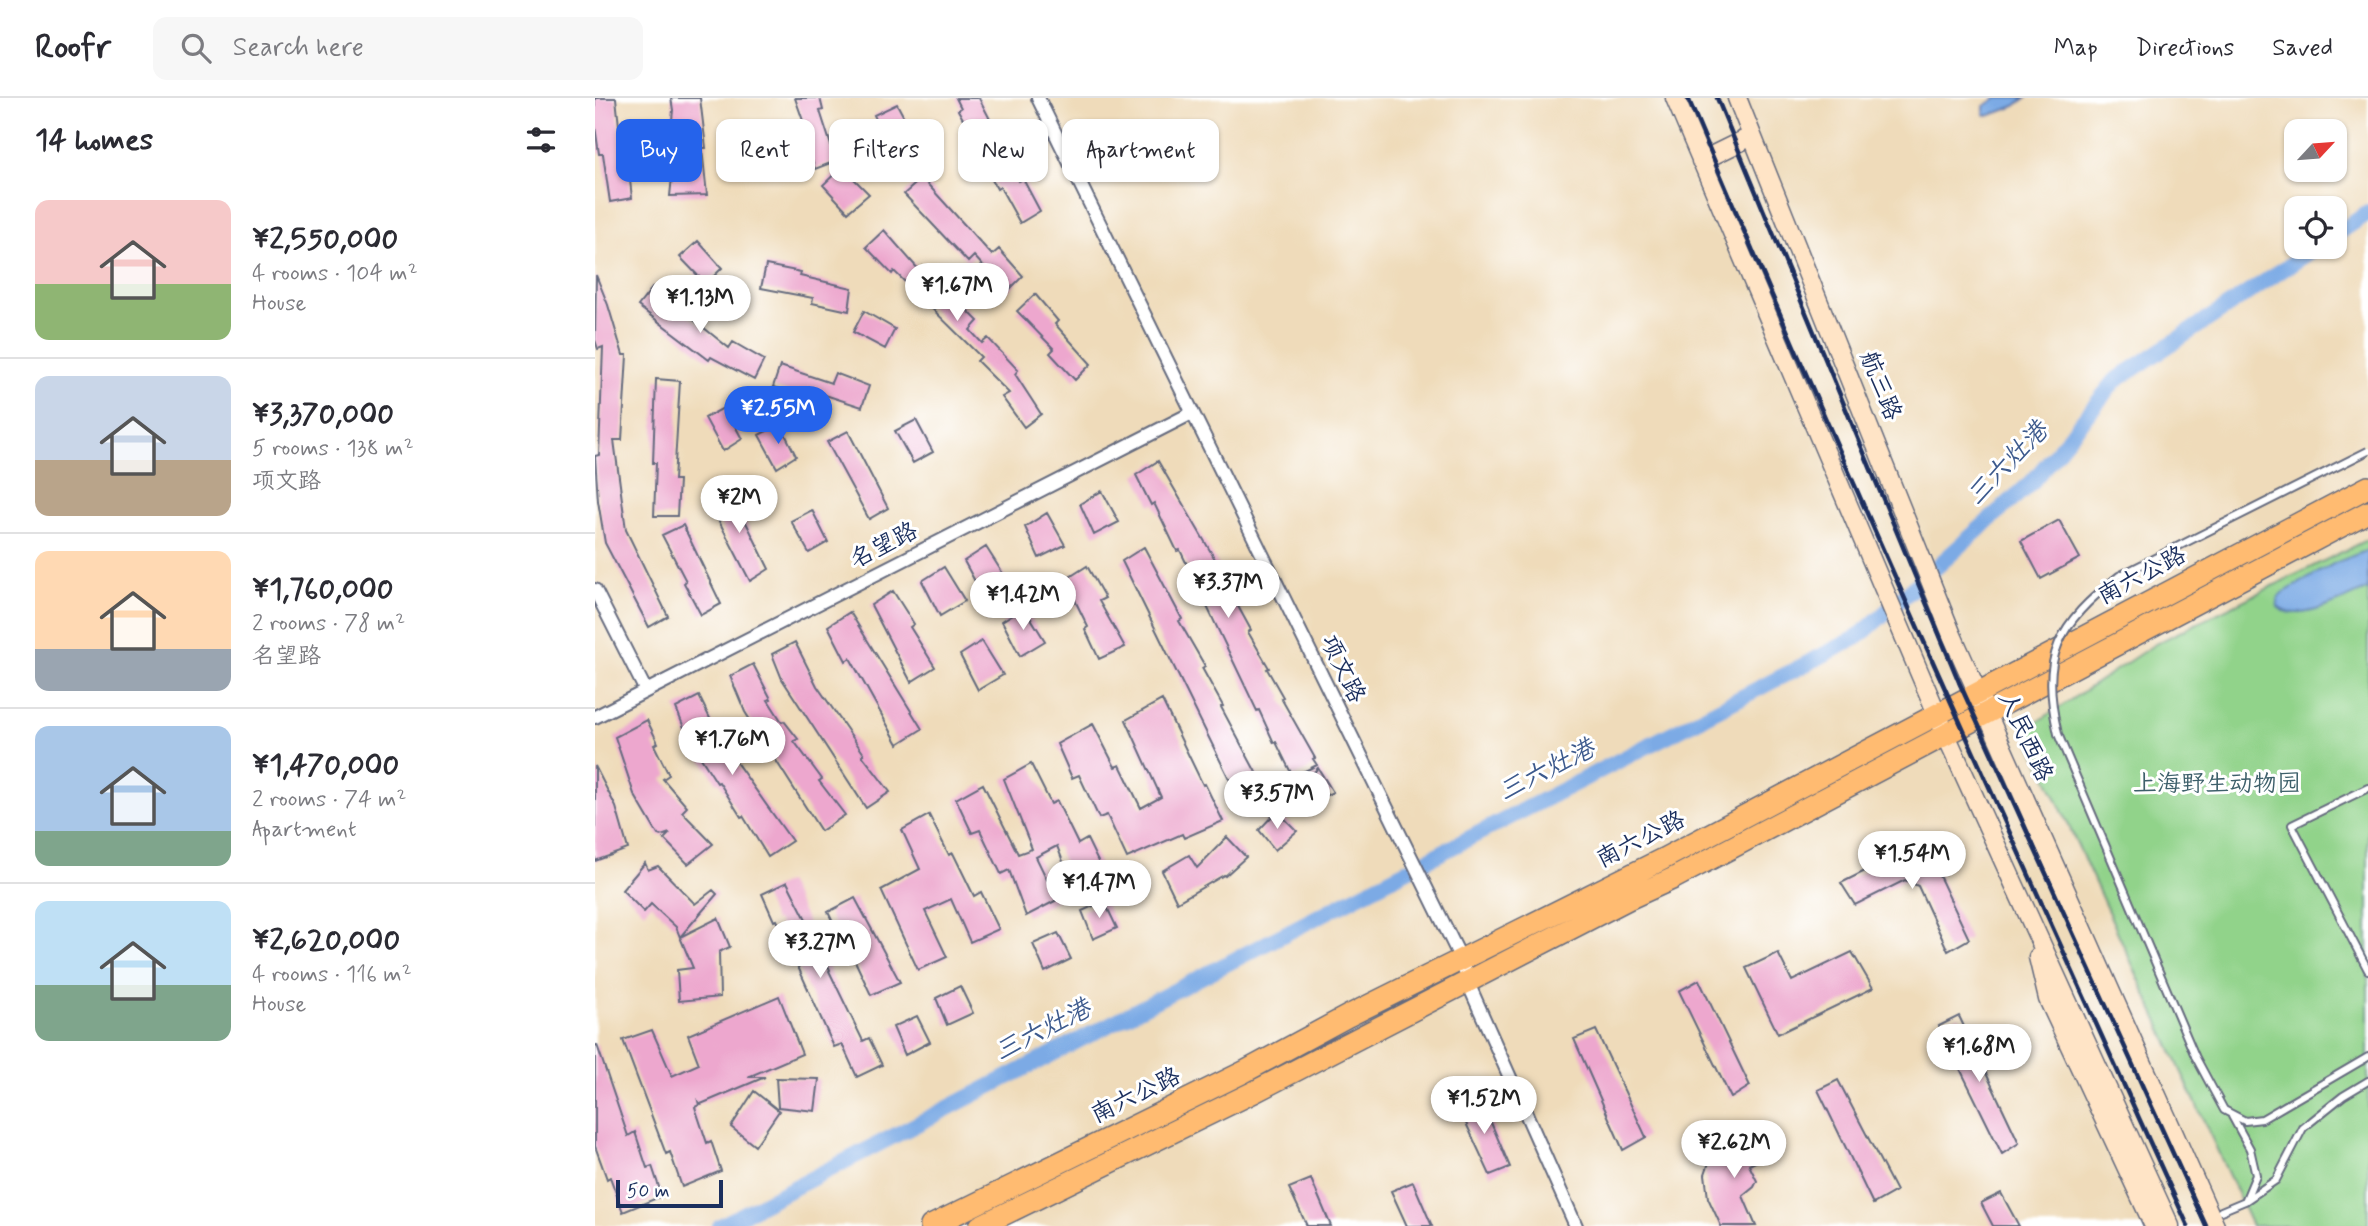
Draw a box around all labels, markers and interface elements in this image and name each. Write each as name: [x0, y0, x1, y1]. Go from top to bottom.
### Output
search box: [153, 17, 643, 80]
text: Roofr: [35, 26, 111, 70]
icon: search: [177, 29, 215, 67]
text: Search here: [233, 31, 364, 65]
text: Map: [2054, 33, 2098, 64]
text: Directions: [2136, 33, 2234, 64]
text: Saved: [2272, 33, 2333, 64]
chip: Buy: [616, 119, 702, 182]
chip: Rent: [716, 119, 815, 182]
chip: Filters: [829, 119, 944, 182]
chip: New: [958, 119, 1048, 182]
chip: Apartment: [1062, 119, 1219, 182]
north arrow: [2284, 119, 2347, 182]
map controls: [2284, 119, 2347, 259]
text: 14 homes: [35, 121, 153, 160]
icon: filters: [522, 121, 560, 159]
button: locate: [2284, 196, 2347, 259]
text: ¥2,550,000: [252, 220, 398, 259]
icon: home: [91, 228, 175, 312]
text: 4 rooms · 104 m²: [252, 259, 418, 289]
pin: ¥1.67M: [900, 264, 1014, 323]
text: ¥1.67M: [921, 271, 993, 301]
pin: ¥1.13M: [643, 275, 757, 335]
text: ¥1.13M: [666, 283, 734, 313]
text: House: [252, 289, 306, 319]
street label: 航三路: [1852, 347, 1908, 425]
pin: ¥2.55M: [721, 386, 835, 446]
text: ¥2.55M: [740, 394, 816, 424]
text: ¥3,370,000: [252, 395, 394, 434]
icon: home: [91, 404, 175, 488]
water label: 三六灶港: [1960, 413, 2058, 513]
text: 5 rooms · 138 m²: [252, 434, 414, 464]
text: 项文路: [252, 467, 321, 497]
pin: ¥2M: [705, 476, 773, 535]
text: ¥2M: [717, 483, 761, 513]
street label: 名望路: [845, 516, 923, 576]
street label: 南六公路: [2092, 540, 2192, 612]
pin: ¥3.37M: [1171, 560, 1285, 620]
text: ¥3.37M: [1193, 568, 1263, 598]
text: ¥1,760,000: [252, 570, 394, 609]
pin: ¥1.42M: [966, 573, 1080, 632]
icon: home: [91, 579, 175, 663]
text: ¥1.42M: [986, 580, 1060, 610]
text: 2 rooms · 78 m²: [252, 609, 405, 639]
street label: 项文路: [1312, 630, 1372, 708]
text: 名望路: [252, 642, 321, 672]
street label: 人民西路: [1991, 687, 2059, 787]
pin: ¥1.76M: [675, 718, 789, 777]
text: ¥1.76M: [694, 725, 770, 755]
water label: 三六灶港: [1493, 731, 1604, 810]
text: ¥1,470,000: [252, 746, 399, 785]
icon: home: [91, 754, 175, 838]
park label: 上海野生动物园: [2133, 769, 2301, 800]
pin: ¥3.57M: [1220, 772, 1334, 831]
text: ¥3.57M: [1240, 779, 1314, 809]
text: 2 rooms · 74 m²: [252, 785, 407, 815]
street label: 南六公路: [1591, 804, 1691, 876]
text: Apartment: [252, 815, 357, 845]
pin: ¥1.54M: [1855, 832, 1969, 891]
text: ¥1.54M: [1874, 839, 1950, 869]
pin: ¥1.47M: [1042, 860, 1156, 920]
text: ¥1.47M: [1062, 868, 1136, 898]
pin: ¥3.27M: [763, 920, 877, 980]
text: ¥2,620,000: [252, 921, 400, 960]
text: ¥3.27M: [784, 928, 856, 958]
icon: home: [91, 929, 175, 1013]
text: 4 rooms · 116 m²: [252, 960, 412, 990]
text: House: [252, 990, 306, 1020]
water label: 三六灶港: [989, 991, 1100, 1070]
pin: ¥1.68M: [1922, 1024, 2036, 1084]
text: ¥1.68M: [1943, 1032, 2015, 1062]
street label: 南六公路: [1086, 1061, 1186, 1131]
pin: ¥1.52M: [1427, 1076, 1541, 1136]
text: ¥1.52M: [1447, 1084, 1521, 1114]
pin: ¥2.62M: [1677, 1121, 1791, 1180]
text: ¥2.62M: [1697, 1128, 1771, 1158]
scale bar: [616, 1177, 723, 1209]
text: 50 m: [627, 1179, 670, 1204]

